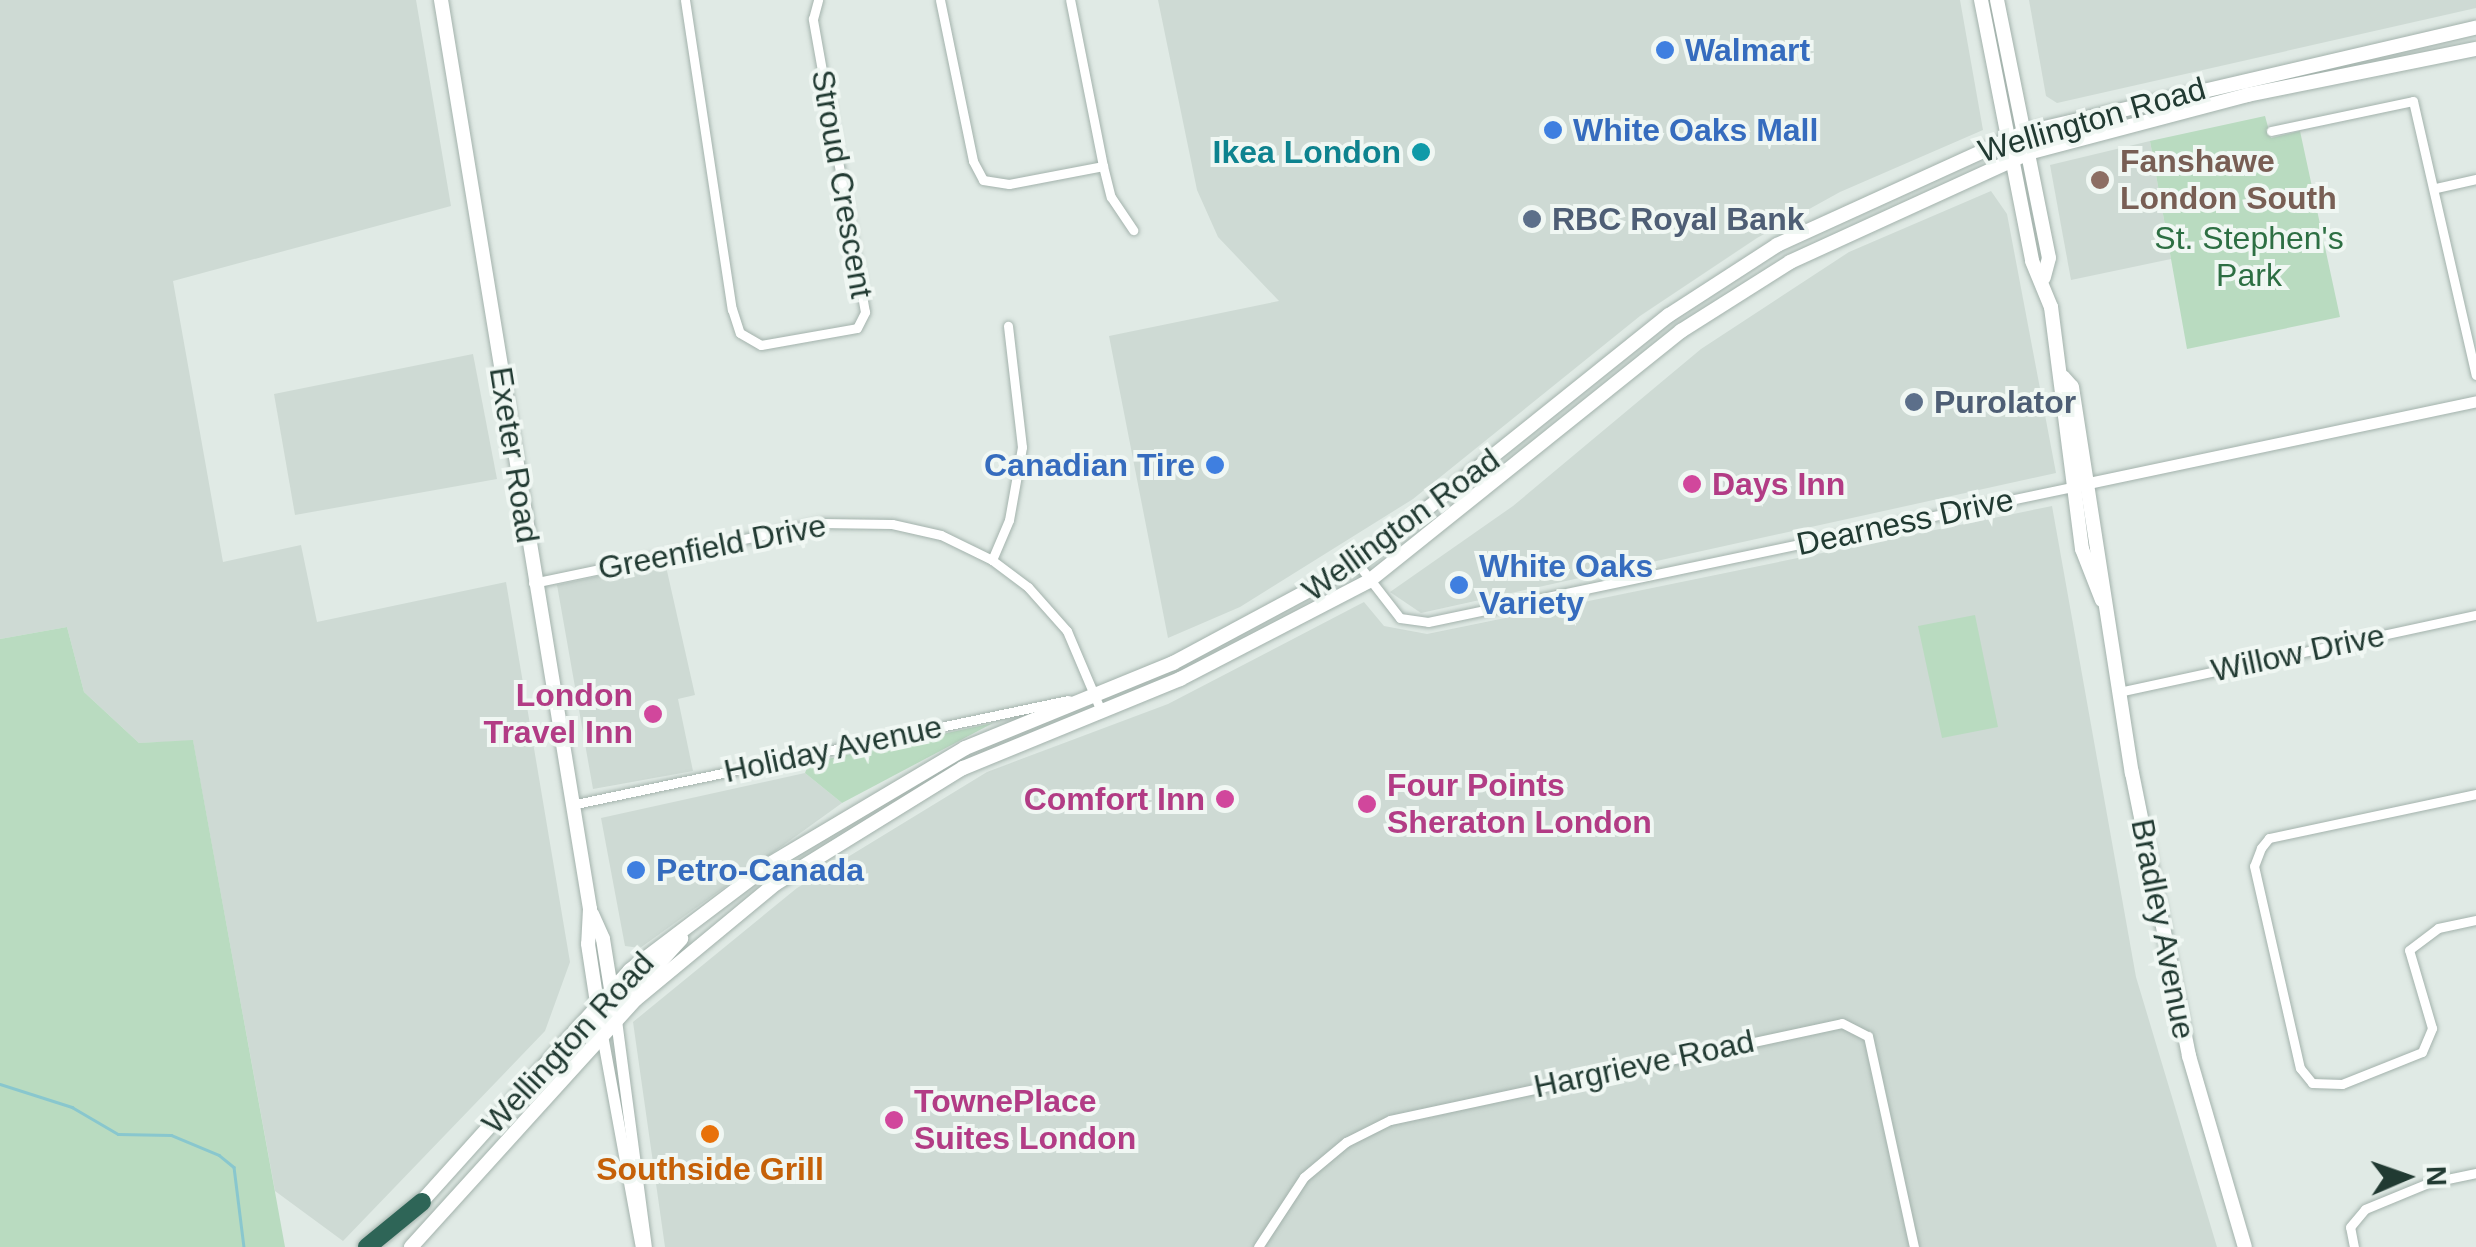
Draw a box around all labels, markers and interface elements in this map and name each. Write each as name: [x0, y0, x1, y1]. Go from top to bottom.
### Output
place label: Walmart: [1685, 31, 1810, 69]
marker: Walmart: [1654, 39, 1676, 61]
street label: Stroud Crescent: [803, 67, 881, 301]
street label: Wellington Road: [1974, 69, 2210, 171]
place label: White Oaks Mall: [1573, 111, 1818, 149]
marker: White Oaks Mall: [1542, 119, 1564, 141]
place label: Ikea London: [1213, 133, 1401, 171]
marker: Ikea London: [1410, 141, 1432, 163]
place label: Fanshawe London South: [2120, 143, 2337, 218]
marker: Fanshawe London South: [2089, 169, 2111, 191]
place label: RBC Royal Bank: [1552, 200, 1804, 238]
marker: RBC Royal Bank: [1521, 208, 1543, 230]
park label: St. Stephen's Park: [2154, 220, 2344, 295]
street label: Exeter Road: [481, 364, 547, 546]
place label: Purolator: [1934, 383, 2076, 421]
marker: Purolator: [1903, 391, 1925, 413]
street label: Wellington Road: [1295, 441, 1507, 609]
place label: Canadian Tire: [984, 446, 1195, 484]
marker: Canadian Tire: [1204, 454, 1226, 476]
place label: Days Inn: [1712, 465, 1845, 503]
marker: Days Inn: [1681, 473, 1703, 495]
street label: Dearness Drive: [1793, 480, 2017, 564]
street label: Greenfield Drive: [595, 506, 829, 588]
place label: White Oaks Variety: [1479, 548, 1653, 623]
marker: White Oaks Variety: [1448, 574, 1470, 596]
street label: Willow Drive: [2208, 616, 2388, 690]
place label: London Travel Inn: [484, 677, 633, 752]
marker: London Travel Inn: [642, 703, 664, 725]
street label: Holiday Avenue: [720, 707, 946, 791]
place label: Four Points Sheraton London: [1387, 767, 1652, 842]
place label: Comfort Inn: [1024, 780, 1205, 818]
marker: Comfort Inn: [1214, 788, 1236, 810]
marker: Four Points Sheraton London: [1356, 793, 1378, 815]
street label: Bradley Avenue: [2123, 815, 2203, 1043]
place label: Petro-Canada: [656, 851, 864, 889]
marker: Petro-Canada: [625, 859, 647, 881]
street label: Wellington Road: [474, 944, 662, 1142]
street label: Hargrieve Road: [1530, 1022, 1758, 1106]
place label: TownePlace Suites London: [914, 1083, 1136, 1158]
marker: TownePlace Suites London: [883, 1109, 905, 1131]
marker: Southside Grill: [699, 1123, 721, 1145]
north arrow: [2356, 1127, 2456, 1227]
place label: Southside Grill: [596, 1150, 824, 1188]
text: N: [2421, 1165, 2452, 1187]

